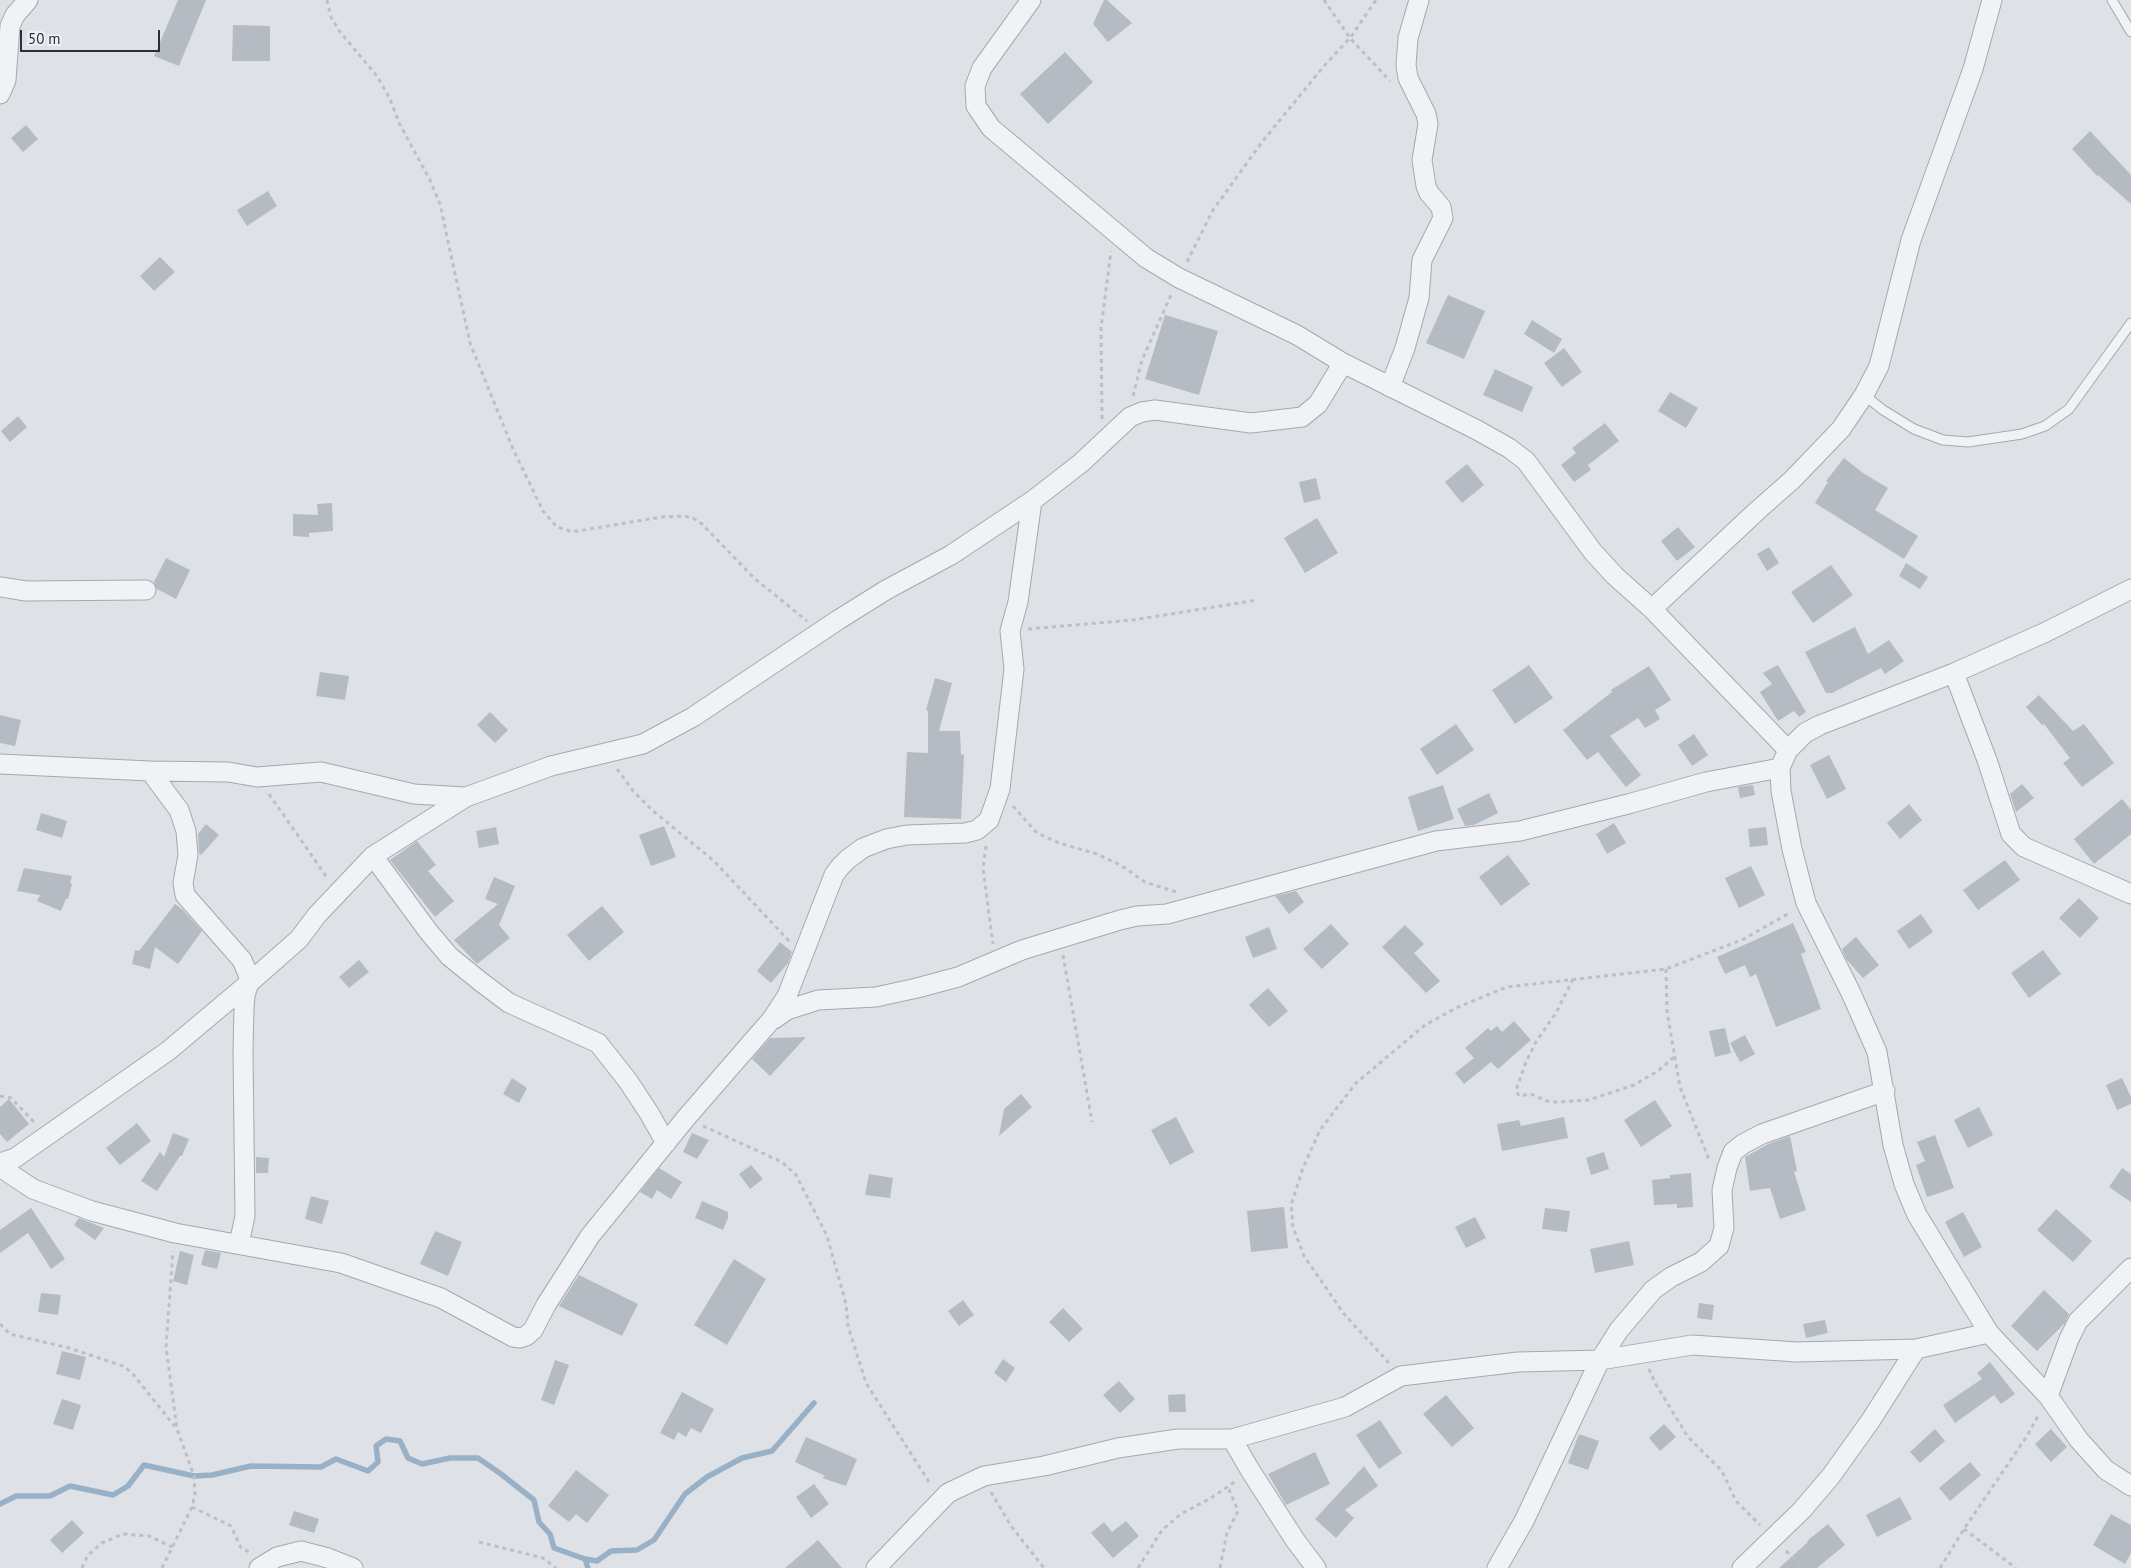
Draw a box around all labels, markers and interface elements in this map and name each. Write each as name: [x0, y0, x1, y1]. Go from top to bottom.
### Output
scale bar: [22, 20, 162, 52]
text: 50 m: [28, 29, 61, 48]

